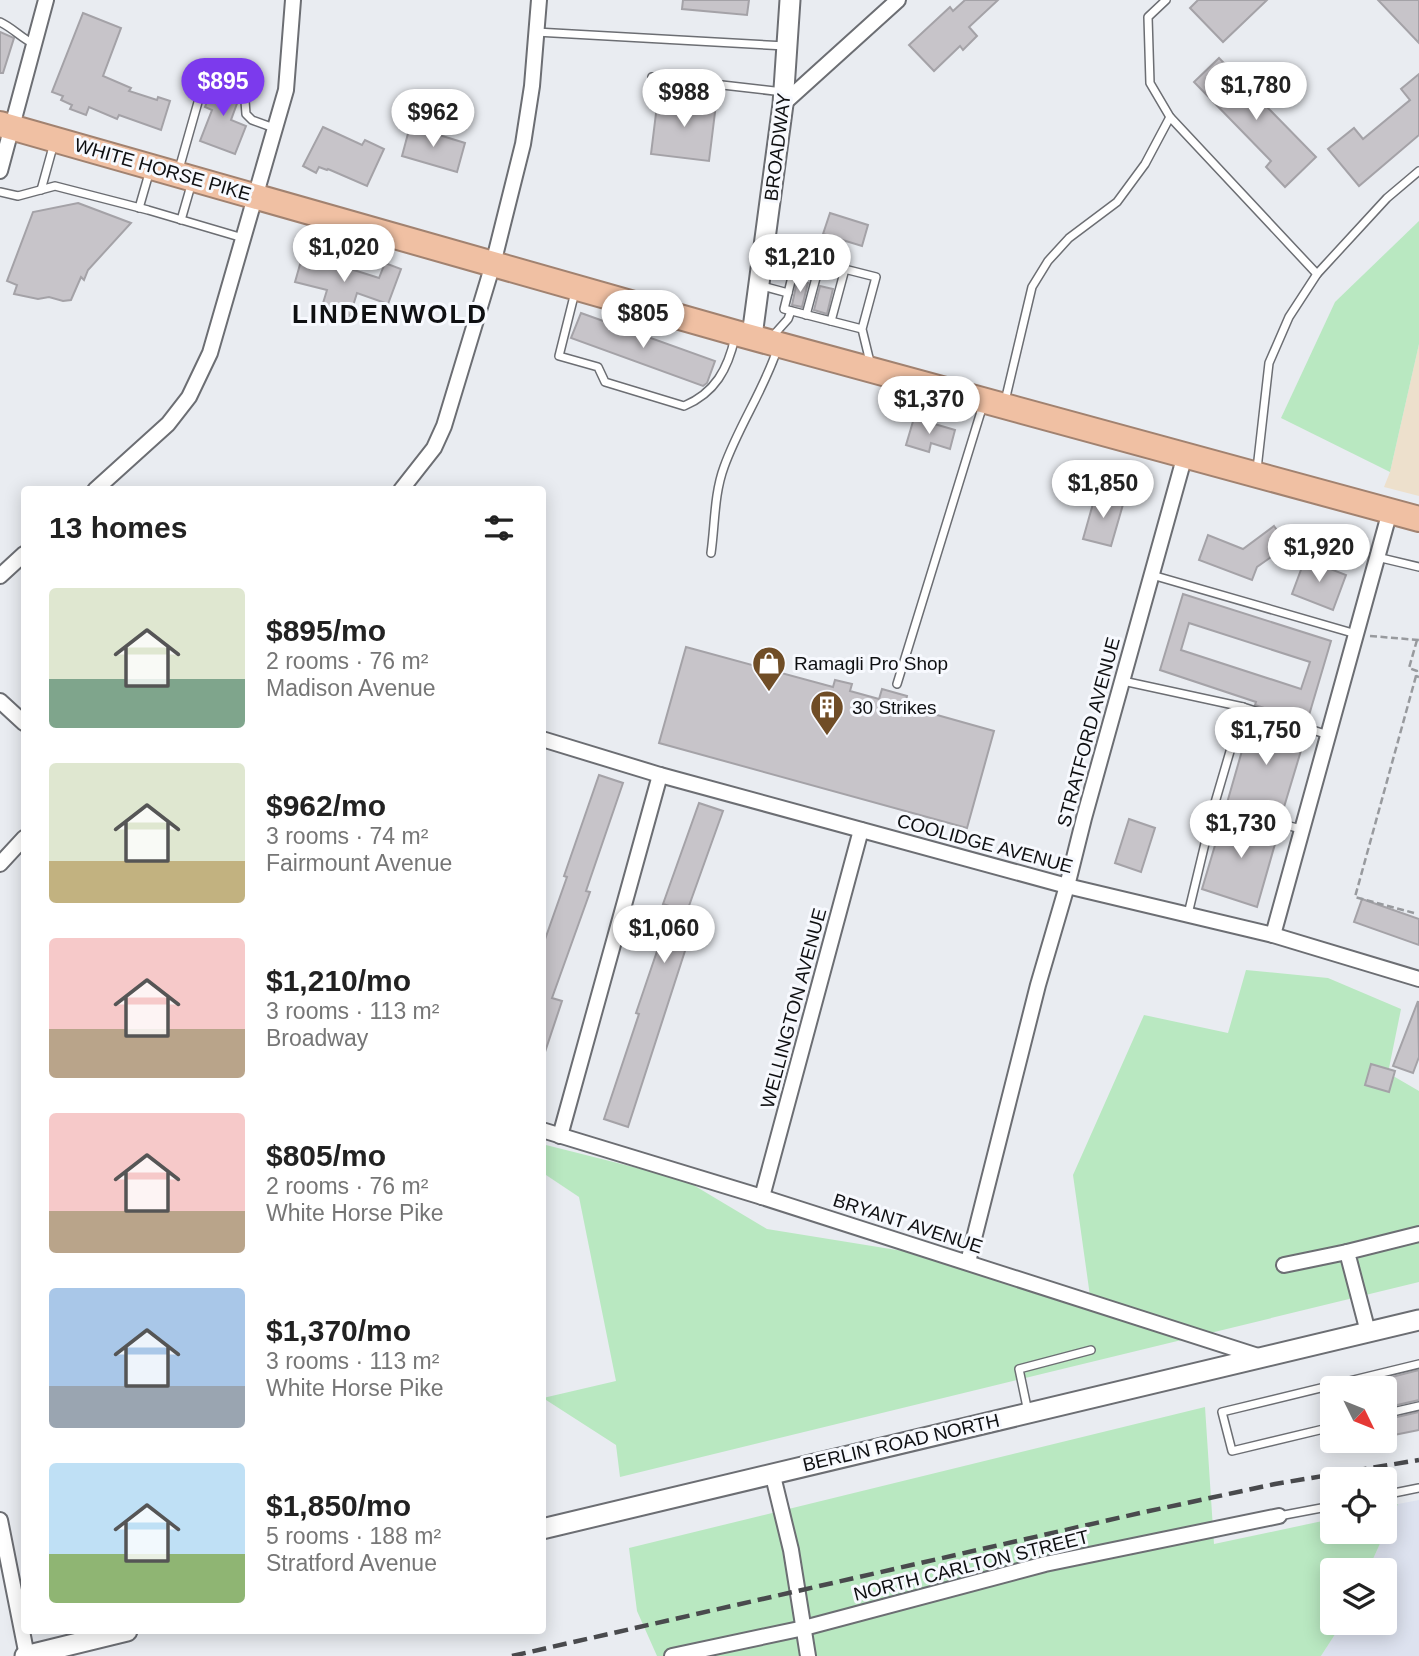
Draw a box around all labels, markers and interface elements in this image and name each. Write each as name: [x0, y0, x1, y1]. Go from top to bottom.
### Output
pin: $895: [182, 58, 264, 118]
pin: $1,780: [1199, 62, 1313, 122]
text: $895: [197, 68, 249, 94]
pin: $988: [643, 69, 725, 129]
text: $1,780: [1221, 72, 1291, 98]
text: $988: [658, 79, 710, 105]
pin: $962: [392, 90, 474, 149]
street label: BROADWAY: [760, 91, 795, 202]
text: $962: [407, 99, 459, 125]
street label: WHITE HORSE PIKE: [72, 134, 254, 205]
pin: $1,020: [287, 224, 401, 284]
text: $1,020: [309, 234, 379, 260]
pin: $1,210: [743, 234, 857, 294]
text: $1,210: [765, 244, 835, 270]
pin: $805: [602, 290, 684, 350]
district label: LINDENWOLD: [292, 299, 488, 329]
text: $805: [617, 300, 669, 326]
pin: $1,370: [872, 376, 986, 436]
text: $1,370: [894, 386, 964, 412]
pin: $1,850: [1046, 461, 1160, 520]
text: $1,850: [1068, 470, 1138, 496]
icon: filters: [480, 509, 518, 547]
text: 13 homes: [49, 511, 187, 544]
pin: $1,920: [1262, 524, 1376, 584]
text: $1,920: [1284, 534, 1354, 560]
text: $895/mo: [266, 614, 386, 647]
icon: home: [105, 616, 189, 700]
street label: STRATFORD AVENUE: [1053, 635, 1124, 829]
shop icon: Ramagli Pro Shop: [750, 644, 788, 693]
text: 2 rooms · 76 m²: [266, 648, 428, 674]
place label: Ramagli Pro Shop: [794, 653, 948, 674]
text: Madison Avenue: [266, 675, 436, 701]
building icon: 30 Strikes: [808, 688, 846, 737]
place label: 30 Strikes: [852, 697, 936, 718]
pin: $1,750: [1209, 708, 1323, 767]
text: $1,750: [1231, 717, 1301, 743]
text: $962/mo: [266, 789, 386, 822]
icon: home: [105, 791, 189, 875]
pin: $1,730: [1184, 800, 1298, 860]
street label: COOLIDGE AVENUE: [895, 810, 1075, 877]
text: $1,730: [1206, 810, 1276, 836]
text: 3 rooms · 74 m²: [266, 823, 428, 849]
text: Fairmount Avenue: [266, 850, 452, 876]
pin: $1,060: [607, 906, 721, 965]
street label: WELLINGTON AVENUE: [757, 906, 830, 1110]
text: $1,060: [629, 915, 699, 941]
text: $1,210/mo: [266, 964, 411, 997]
icon: home: [105, 966, 189, 1050]
text: 3 rooms · 113 m²: [266, 998, 439, 1024]
text: Broadway: [266, 1025, 368, 1051]
text: $805/mo: [266, 1139, 386, 1172]
icon: home: [105, 1141, 189, 1225]
text: 2 rooms · 76 m²: [266, 1173, 428, 1199]
street label: BRYANT AVENUE: [830, 1189, 985, 1258]
text: White Horse Pike: [266, 1200, 444, 1226]
text: $1,370/mo: [266, 1314, 411, 1347]
icon: home: [105, 1316, 189, 1400]
text: 3 rooms · 113 m²: [266, 1348, 439, 1374]
text: White Horse Pike: [266, 1375, 444, 1401]
north arrow: [1320, 1376, 1396, 1452]
map controls: [1320, 1376, 1397, 1635]
street label: BERLIN ROAD NORTH: [801, 1410, 1002, 1475]
button: locate: [1320, 1467, 1397, 1544]
text: $1,850/mo: [266, 1489, 411, 1522]
icon: home: [105, 1491, 189, 1575]
text: 5 rooms · 188 m²: [266, 1523, 441, 1549]
street label: NORTH CARLTON STREET: [851, 1526, 1091, 1605]
text: Stratford Avenue: [266, 1550, 437, 1576]
button: layers: [1320, 1558, 1397, 1635]

